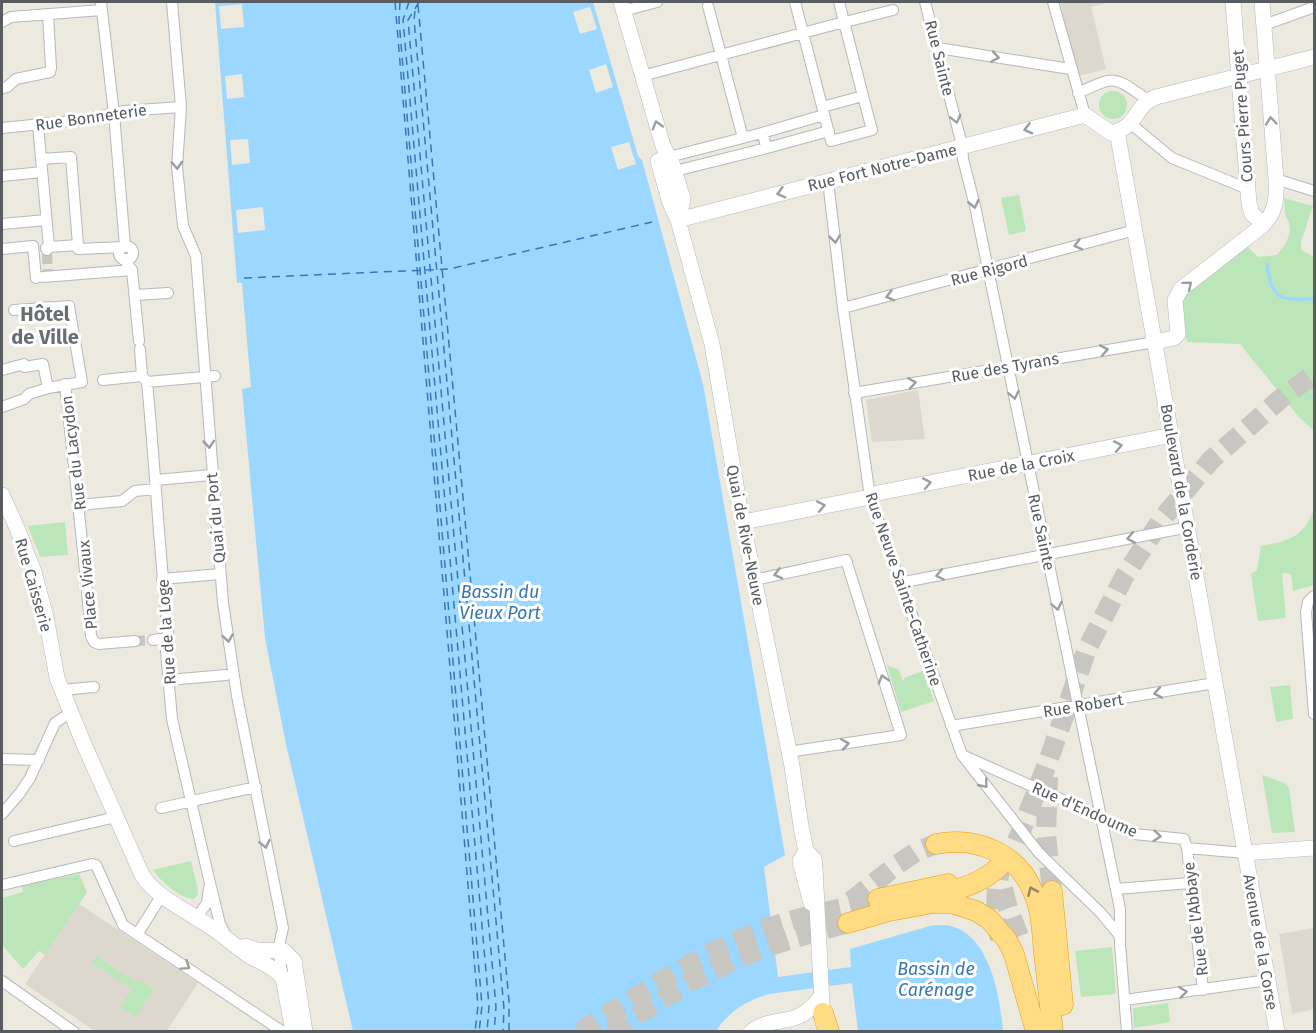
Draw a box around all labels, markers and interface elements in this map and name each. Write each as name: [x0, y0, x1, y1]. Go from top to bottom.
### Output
street label: Rue Sainte: [921, 18, 958, 98]
street label: Cours Pierre Puget: [1228, 49, 1257, 183]
one-way arrow: [990, 50, 1000, 63]
street label: Rue Bonneterie: [34, 100, 148, 135]
one-way arrow: [948, 114, 961, 124]
one-way arrow: [1265, 116, 1278, 125]
one-way arrow: [652, 120, 664, 131]
one-way arrow: [1024, 122, 1034, 135]
street label: Rue Fort Notre-Dame: [806, 140, 959, 195]
one-way arrow: [171, 160, 184, 169]
one-way arrow: [776, 186, 787, 198]
one-way arrow: [967, 198, 980, 208]
one-way arrow: [828, 234, 840, 243]
one-way arrow: [1074, 238, 1084, 251]
street label: Rue Rigord: [949, 251, 1030, 290]
one-way arrow: [1181, 281, 1192, 292]
one-way arrow: [885, 288, 895, 301]
district label: Hôtel de Ville: [11, 302, 79, 349]
one-way arrow: [1100, 345, 1109, 357]
street label: Rue des Tyrans: [950, 349, 1060, 386]
one-way arrow: [907, 377, 917, 390]
one-way arrow: [1007, 389, 1020, 399]
street label: Rue du Lacydon: [57, 395, 90, 511]
street label: Boulevard de la Corderie: [1157, 402, 1206, 582]
one-way arrow: [202, 439, 215, 448]
one-way arrow: [1113, 440, 1123, 453]
street label: Rue de la Croix: [966, 446, 1076, 485]
street label: Quai de Rive-Neuve: [723, 463, 768, 607]
street label: Quai du Port: [202, 472, 229, 564]
one-way arrow: [922, 477, 932, 490]
street label: Rue Neuve Sainte-Catherine: [861, 490, 946, 689]
street label: Rue Sainte: [1024, 492, 1059, 572]
one-way arrow: [815, 500, 825, 513]
one-way arrow: [1126, 531, 1136, 544]
street label: Rue Caisserie: [11, 536, 56, 634]
street label: Place Vivaux: [74, 539, 101, 630]
one-way arrow: [773, 567, 783, 580]
one-way arrow: [935, 568, 945, 581]
street label: Rue de la Loge: [153, 579, 180, 685]
water label: Bassin du Vieux Port: [459, 581, 541, 624]
one-way arrow: [1050, 601, 1063, 611]
one-way arrow: [221, 633, 233, 643]
one-way arrow: [878, 674, 890, 685]
one-way arrow: [1153, 686, 1163, 699]
street label: Rue Robert: [1042, 690, 1125, 721]
one-way arrow: [840, 738, 849, 750]
one-way arrow: [976, 777, 987, 788]
street label: Rue d'Endoume: [1029, 778, 1140, 841]
one-way arrow: [1153, 829, 1162, 842]
one-way arrow: [258, 839, 271, 849]
street label: Rue de l'Abbaye: [1179, 861, 1212, 977]
street label: Avenue de la Corse: [1239, 873, 1282, 1011]
one-way arrow: [1028, 887, 1040, 898]
water label: Bassin de Carénage: [897, 958, 975, 1001]
one-way arrow: [179, 959, 190, 970]
one-way arrow: [1178, 987, 1187, 999]

